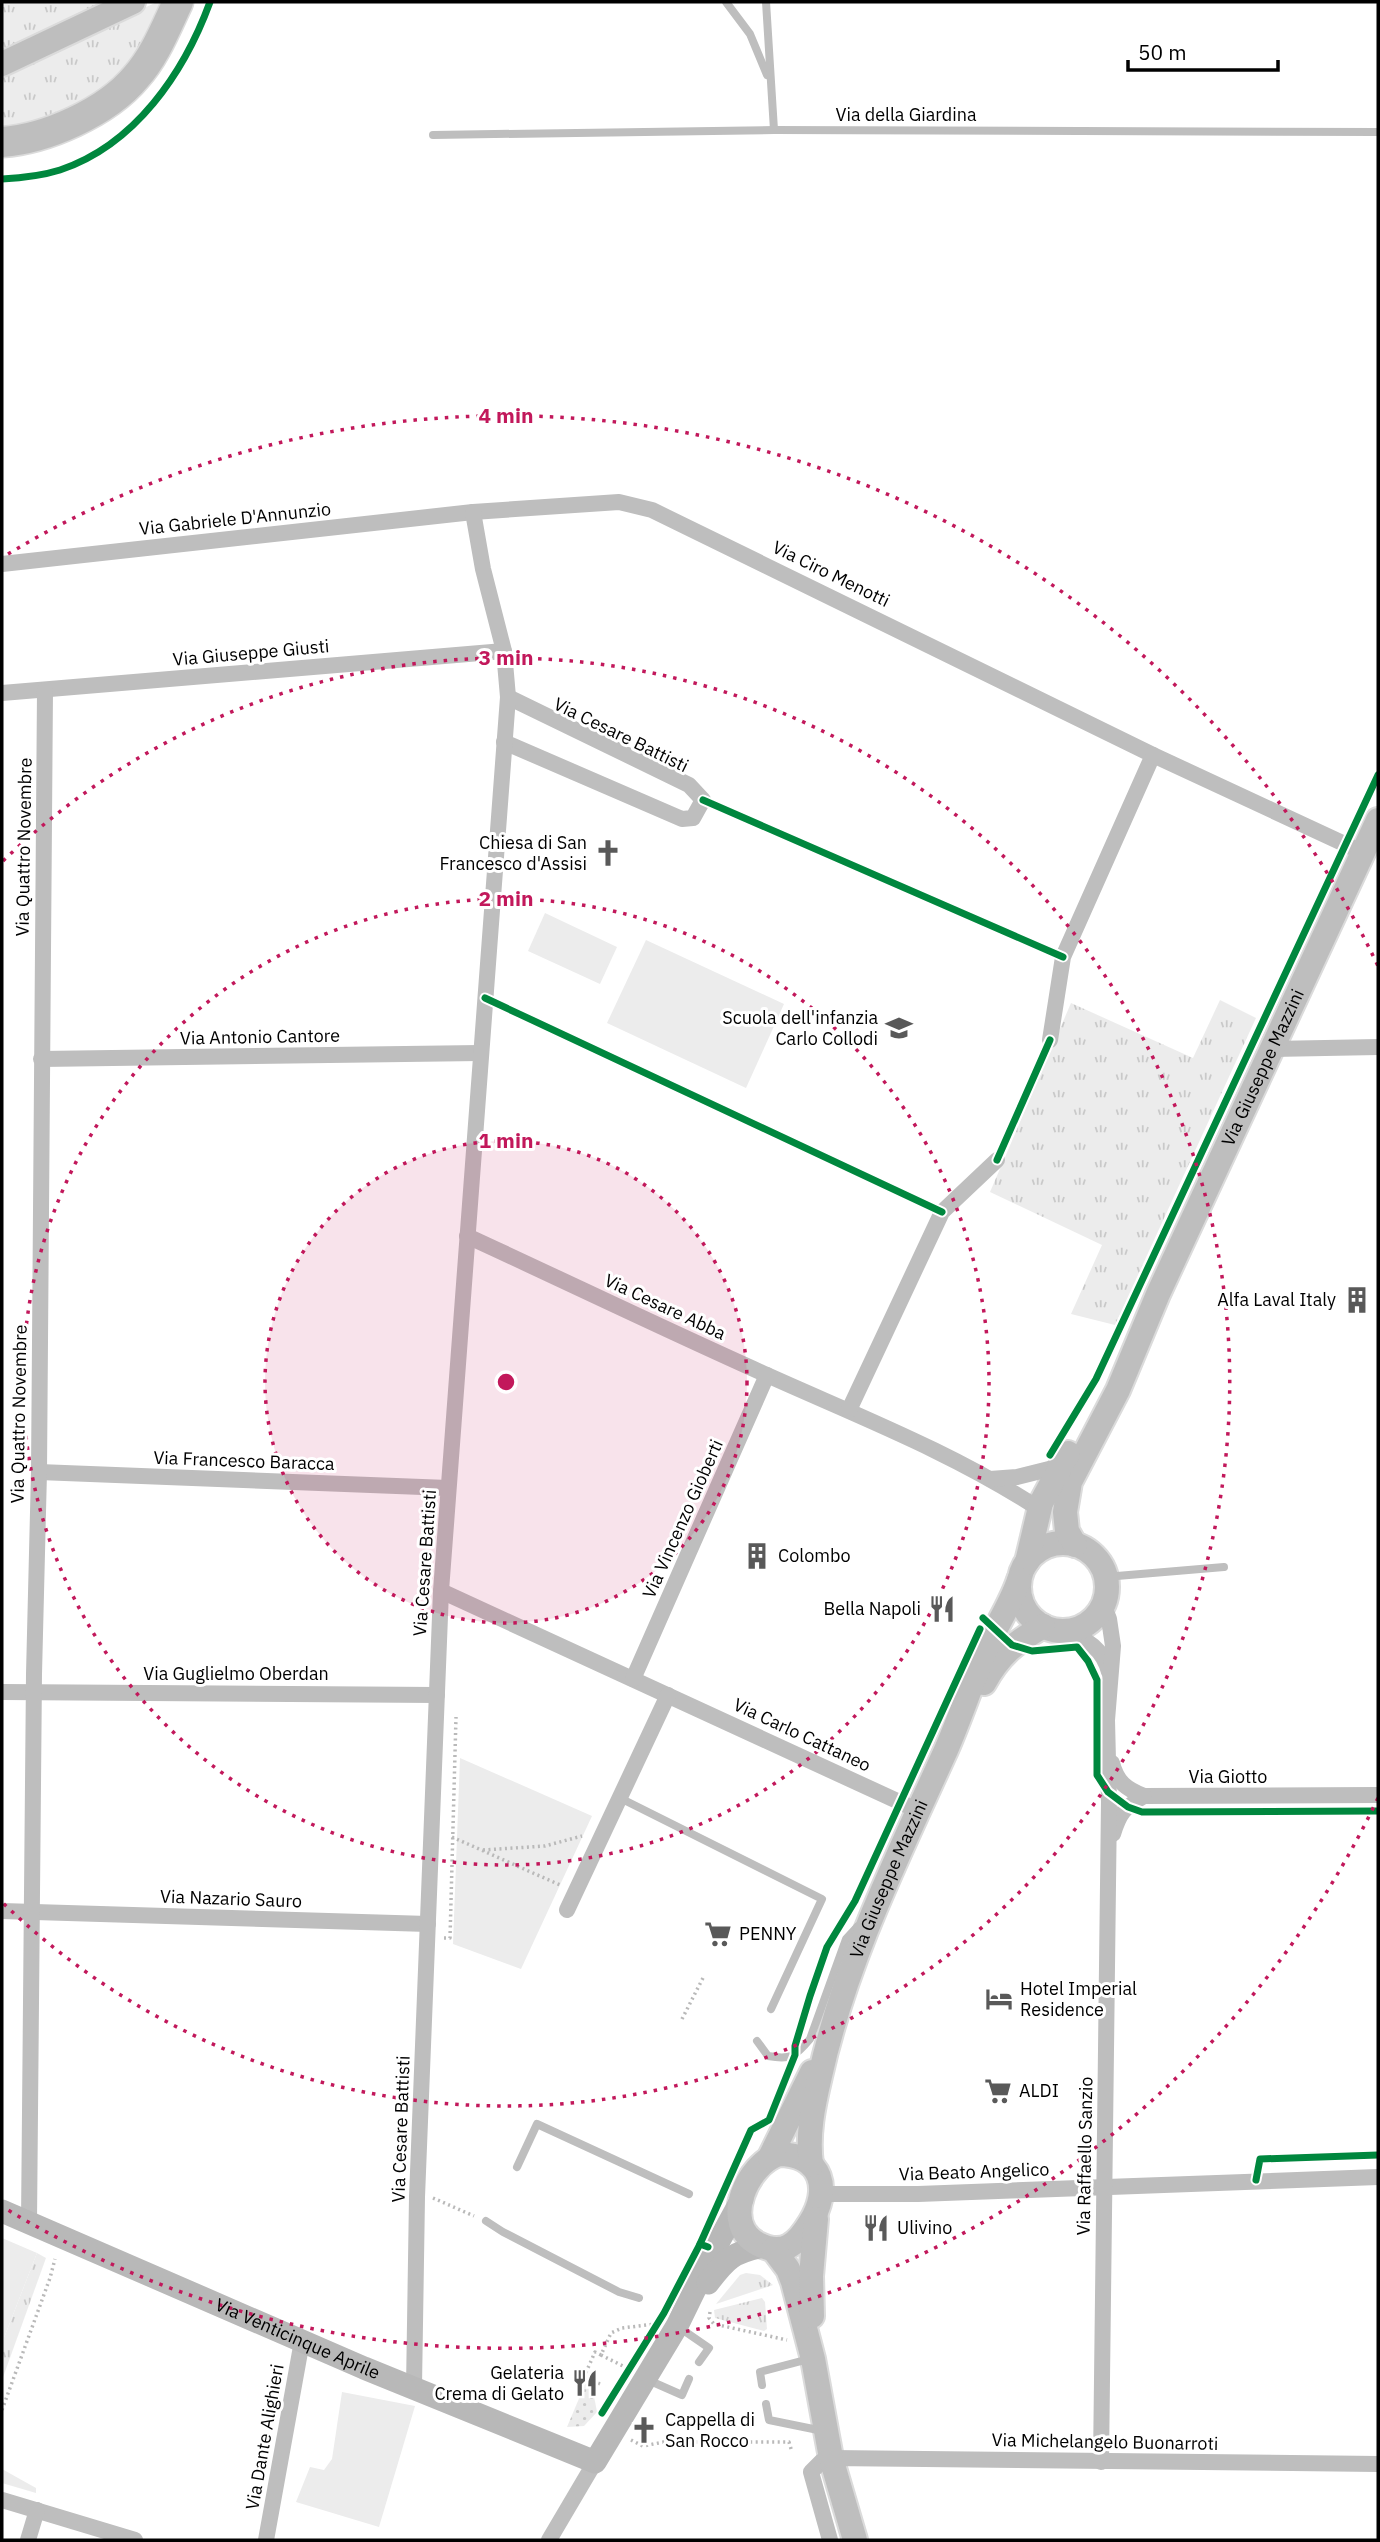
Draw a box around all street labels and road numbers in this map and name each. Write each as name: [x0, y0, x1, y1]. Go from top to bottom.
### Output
street label: Via della Giardina: [835, 103, 977, 126]
street label: Via Gabriele D'Annunzio: [138, 497, 332, 540]
street label: Via Ciro Menotti: [769, 535, 894, 612]
street label: Via Giuseppe Giusti: [172, 634, 330, 671]
street label: Via Cesare Battisti: [550, 692, 692, 777]
street label: Via Quattro Novembre: [10, 757, 37, 937]
street label: Via Giuseppe Mazzini: [1216, 985, 1309, 1150]
street label: Via Antonio Cantore: [180, 1024, 340, 1049]
street label: Via Cesare Abba: [601, 1268, 730, 1345]
street label: Via Quattro Novembre: [5, 1324, 32, 1504]
street label: Via Vincenzo Gioberti: [637, 1436, 728, 1602]
street label: Via Francesco Baracca: [153, 1446, 335, 1475]
street label: Via Cesare Battisti: [408, 1489, 441, 1637]
street label: Via Guglielmo Oberdan: [143, 1662, 329, 1685]
street label: Via Carlo Cattaneo: [730, 1693, 875, 1776]
street label: Via Giotto: [1189, 1765, 1267, 1788]
street label: Via Giuseppe Mazzini: [844, 1796, 933, 1961]
street label: Via Nazario Sauro: [160, 1885, 302, 1912]
street label: Via Cesare Battisti: [386, 2055, 415, 2203]
street label: Via Raffaello Sanzio: [1072, 2076, 1097, 2236]
street label: Via Beato Angelico: [898, 2157, 1050, 2186]
street label: Via Venticinque Aprile: [212, 2293, 383, 2384]
street label: Via Dante Alighieri: [240, 2362, 289, 2512]
street label: Via Michelangelo Buonarroti: [991, 2428, 1219, 2455]

